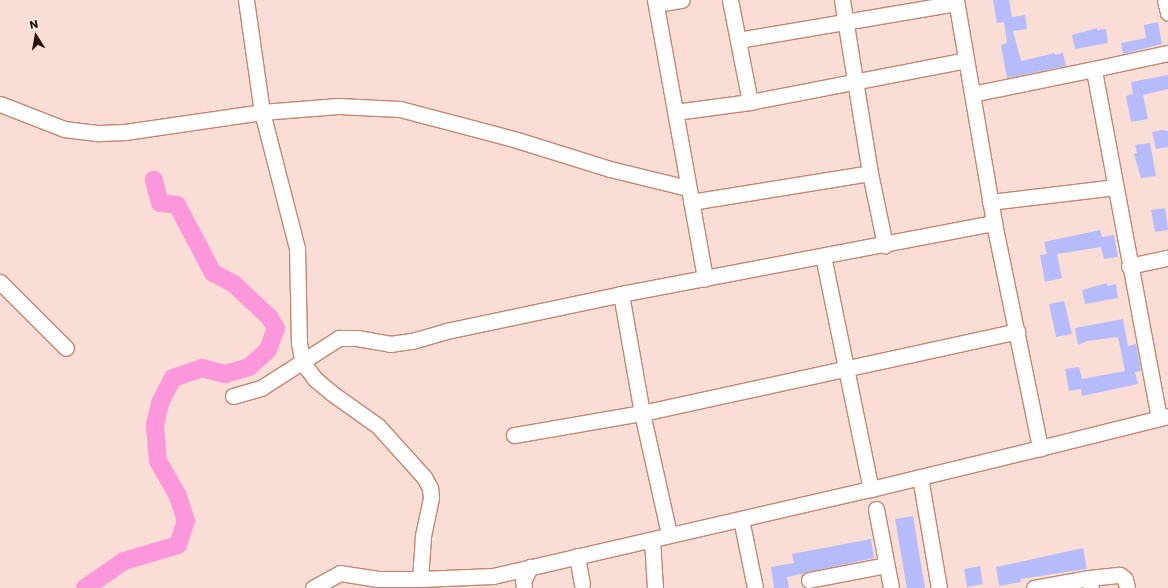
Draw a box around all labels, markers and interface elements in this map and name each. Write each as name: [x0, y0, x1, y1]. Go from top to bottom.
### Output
north arrow: [16, 16, 56, 56]
text: N: [28, 16, 39, 33]

